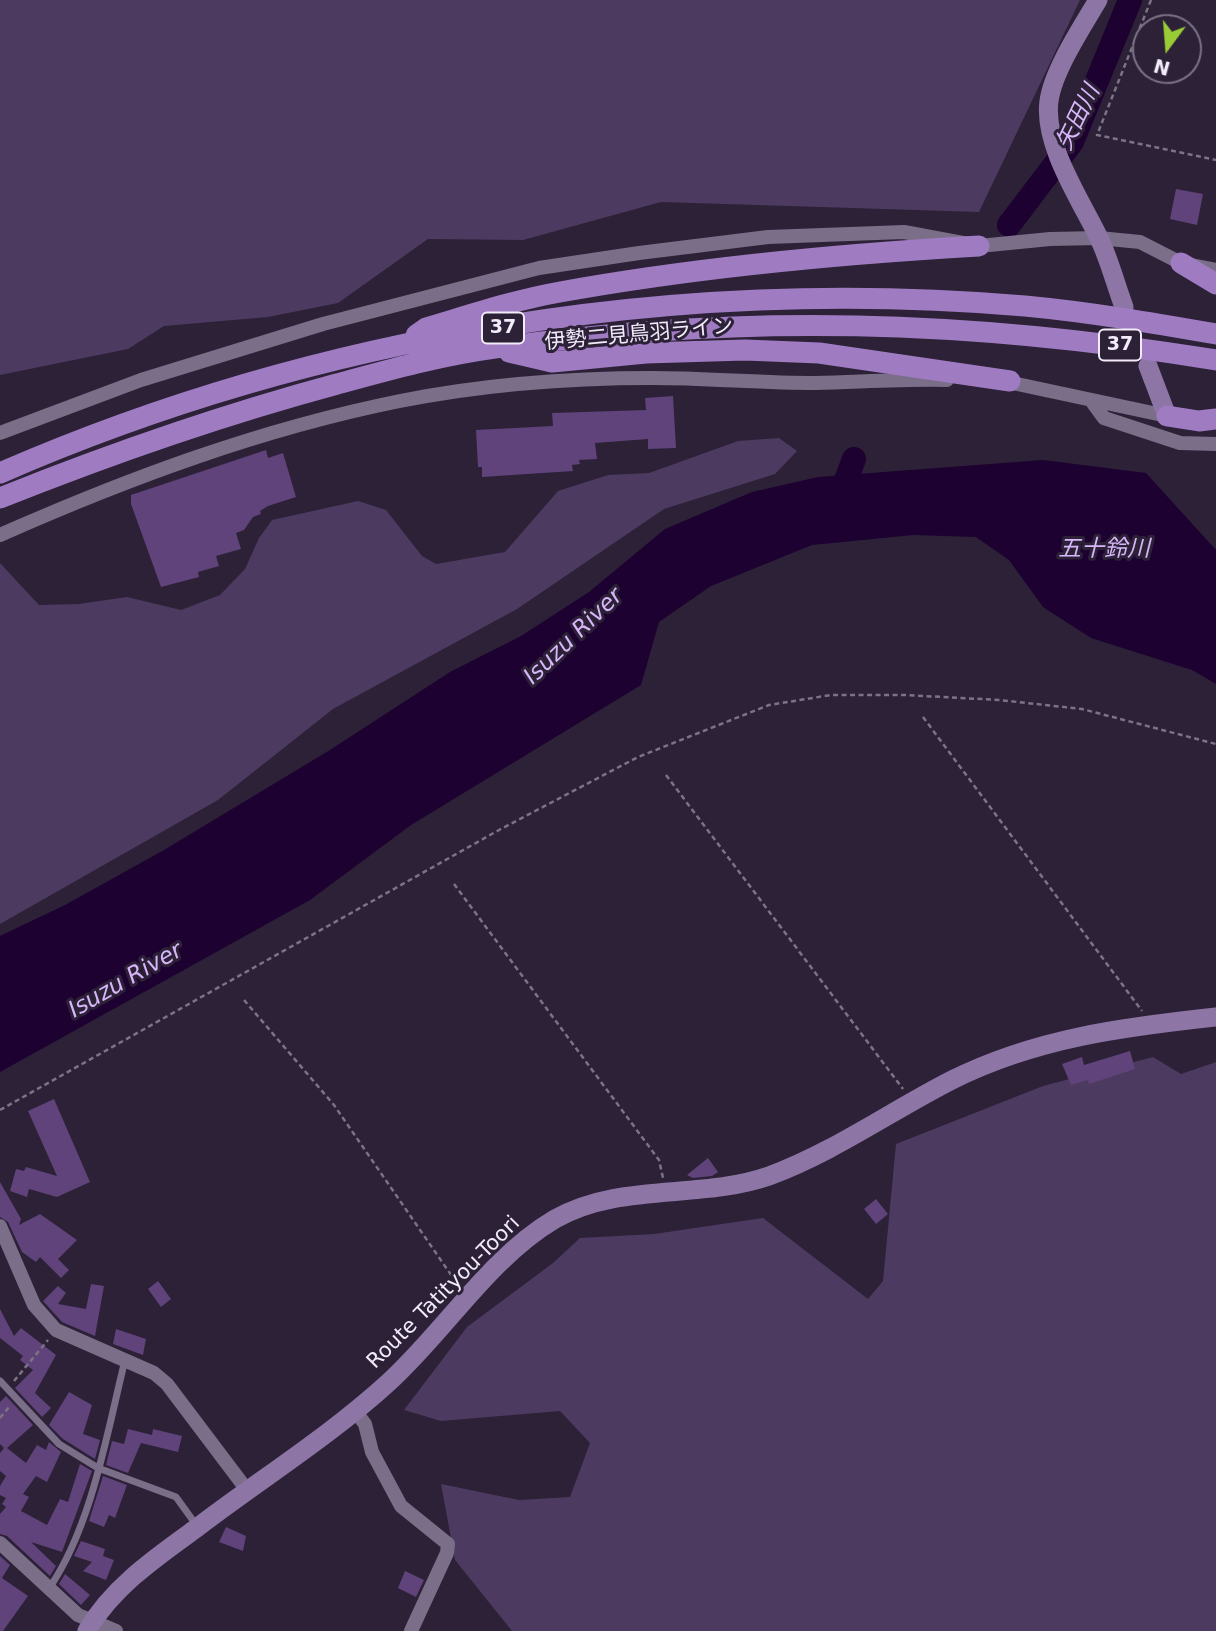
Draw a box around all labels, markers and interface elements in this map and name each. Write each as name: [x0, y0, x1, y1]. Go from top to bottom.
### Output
north arrow: [1132, 14, 1202, 84]
text: N: [1151, 54, 1172, 80]
water label: 矢田川: [1051, 81, 1107, 155]
road number: 37: [482, 312, 524, 344]
street label: 伊勢二見鳥羽ライン: [544, 314, 734, 356]
road number: 37: [1099, 330, 1141, 360]
water label: 五十鈴川: [1058, 536, 1150, 564]
water label: Isuzu River: [519, 583, 629, 691]
water label: Isuzu River: [64, 937, 188, 1025]
street label: Route Tatityou-Toori: [362, 1211, 526, 1375]

